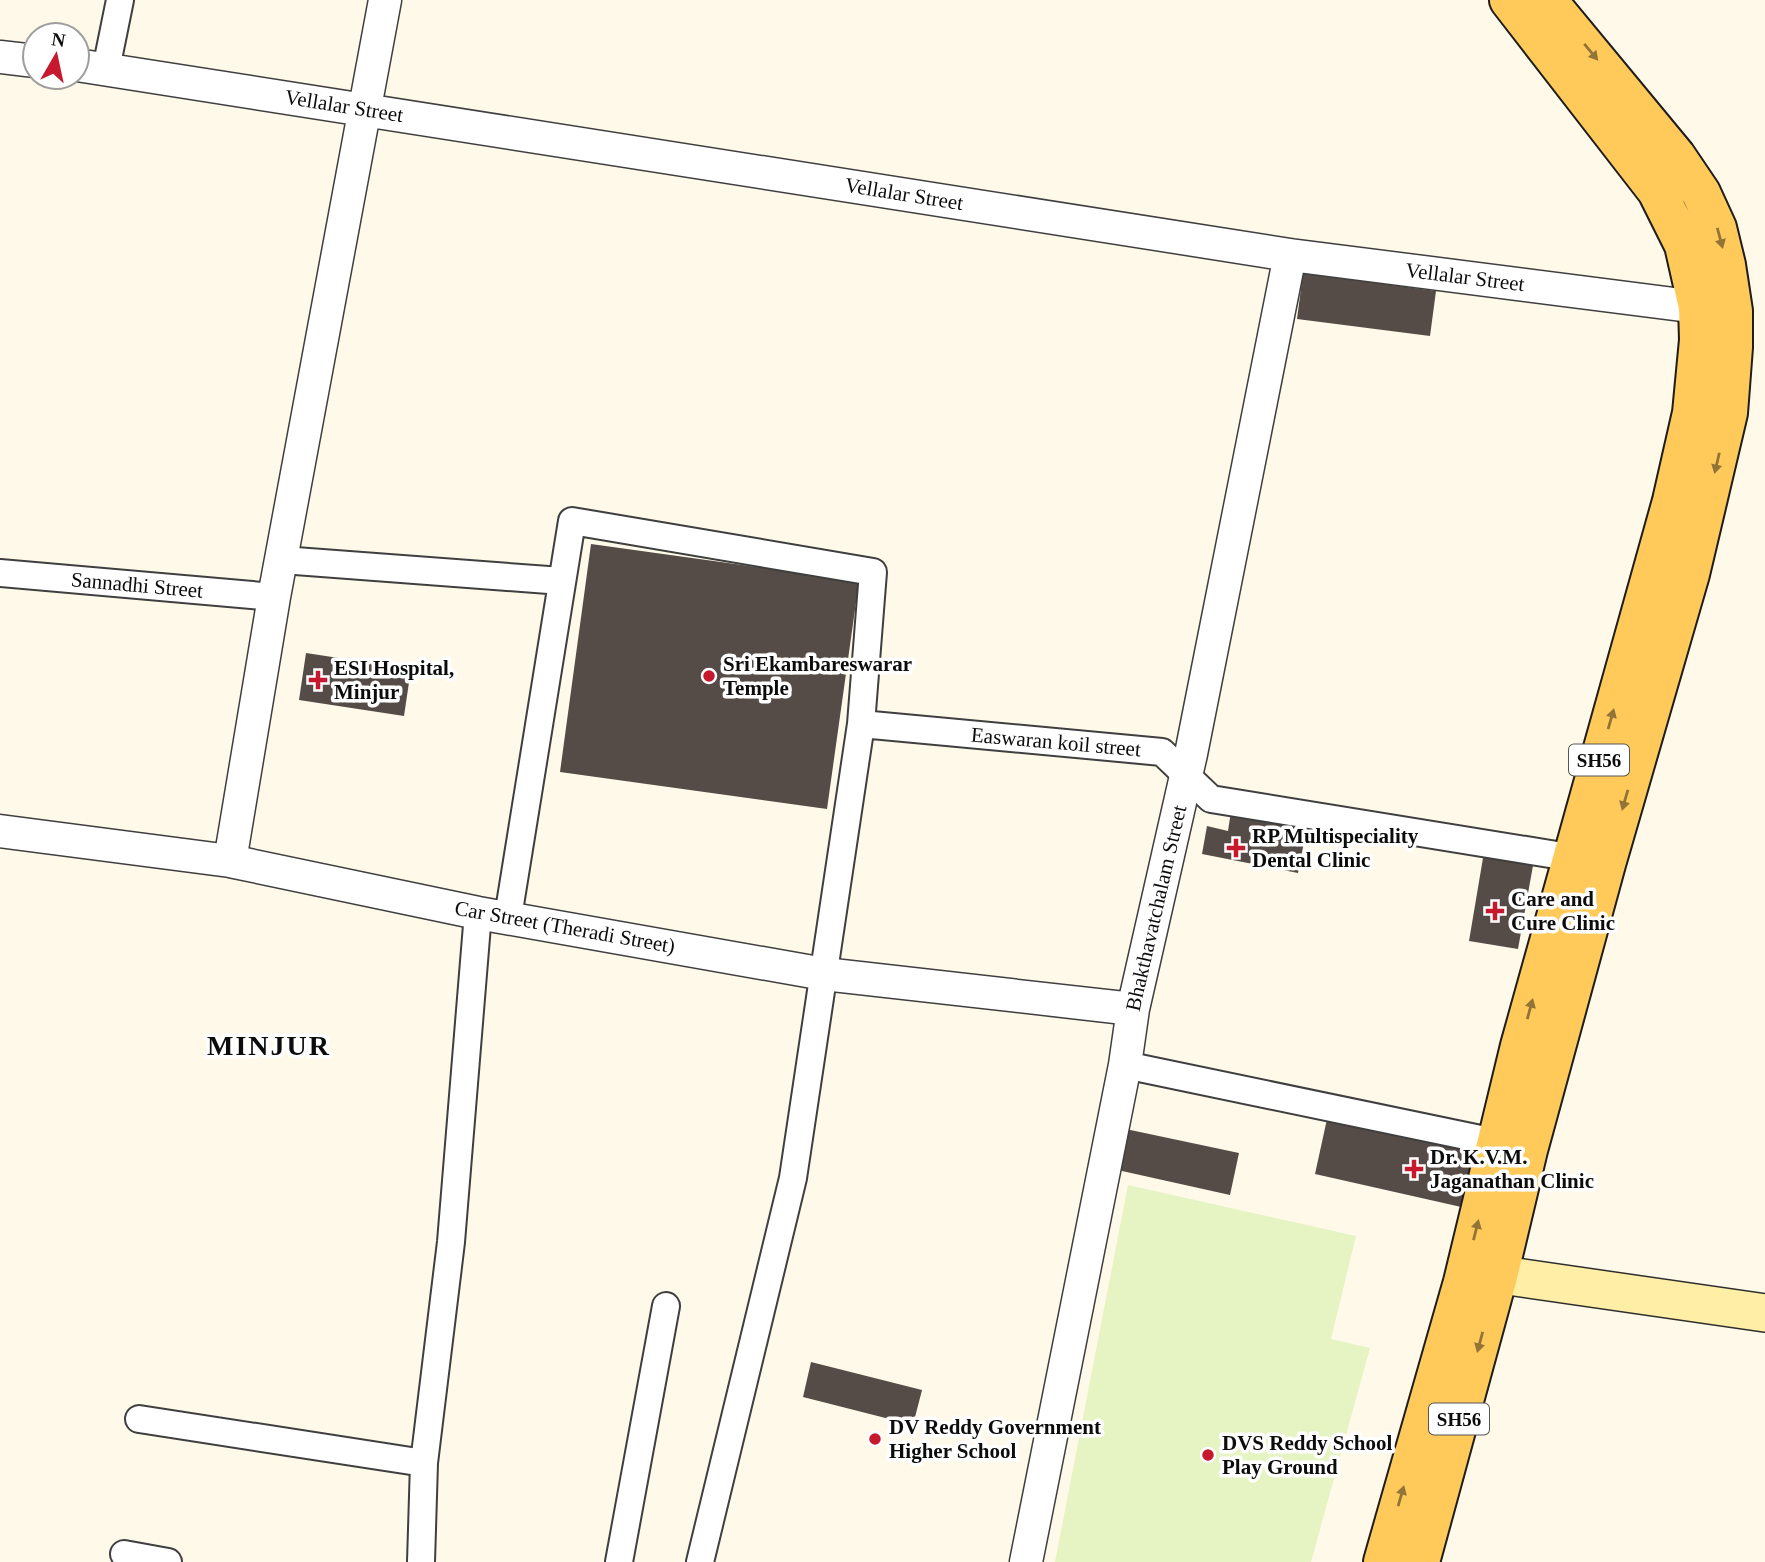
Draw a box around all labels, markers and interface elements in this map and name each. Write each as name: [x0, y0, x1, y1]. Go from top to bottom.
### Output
north arrow: [21, 21, 91, 91]
text: N: [50, 28, 67, 51]
one-way arrow: [1583, 44, 1598, 61]
street label: Vellalar Street: [283, 85, 405, 127]
street label: Vellalar Street: [843, 173, 965, 215]
one-way arrow: [1715, 228, 1725, 249]
street label: Vellalar Street: [1404, 258, 1526, 296]
one-way arrow: [1711, 452, 1722, 474]
street label: Sannadhi Street: [70, 567, 204, 603]
place label: Sri Ekambareswarar Temple: [723, 652, 912, 700]
place label: ESI Hospital, Minjur: [334, 656, 454, 704]
marker: Sri Ekambareswarar Temple: [701, 668, 717, 684]
marker: ESI Hospital, Minjur: [308, 670, 328, 690]
one-way arrow: [1606, 708, 1617, 730]
street label: Easwaran koil street: [970, 723, 1142, 761]
road number: SH56: [1569, 744, 1629, 776]
one-way arrow: [1619, 790, 1629, 811]
street label: Bhakthavatchalam Street: [1121, 803, 1191, 1013]
place label: RP Multispeciality Dental Clinic: [1252, 824, 1419, 872]
marker: RP Multispeciality Dental Clinic: [1226, 838, 1246, 858]
place label: Care and Cure Clinic: [1511, 887, 1615, 935]
street label: Car Street (Theradi Street): [453, 896, 677, 958]
marker: Care and Cure Clinic: [1485, 901, 1505, 921]
one-way arrow: [1525, 998, 1536, 1020]
district label: MINJUR: [207, 1030, 331, 1061]
place label: Dr. K.V.M. Jaganathan Clinic: [1430, 1145, 1594, 1193]
marker: Dr. K.V.M. Jaganathan Clinic: [1404, 1159, 1424, 1179]
one-way arrow: [1470, 1219, 1481, 1241]
one-way arrow: [1474, 1331, 1485, 1353]
road number: SH56: [1429, 1404, 1489, 1434]
place label: DV Reddy Government Higher School: [889, 1415, 1101, 1463]
marker: DV Reddy Government Higher School: [867, 1431, 883, 1447]
place label: DVS Reddy School Play Ground: [1222, 1431, 1393, 1479]
marker: DVS Reddy School Play Ground: [1200, 1447, 1216, 1463]
one-way arrow: [1397, 1486, 1407, 1507]

